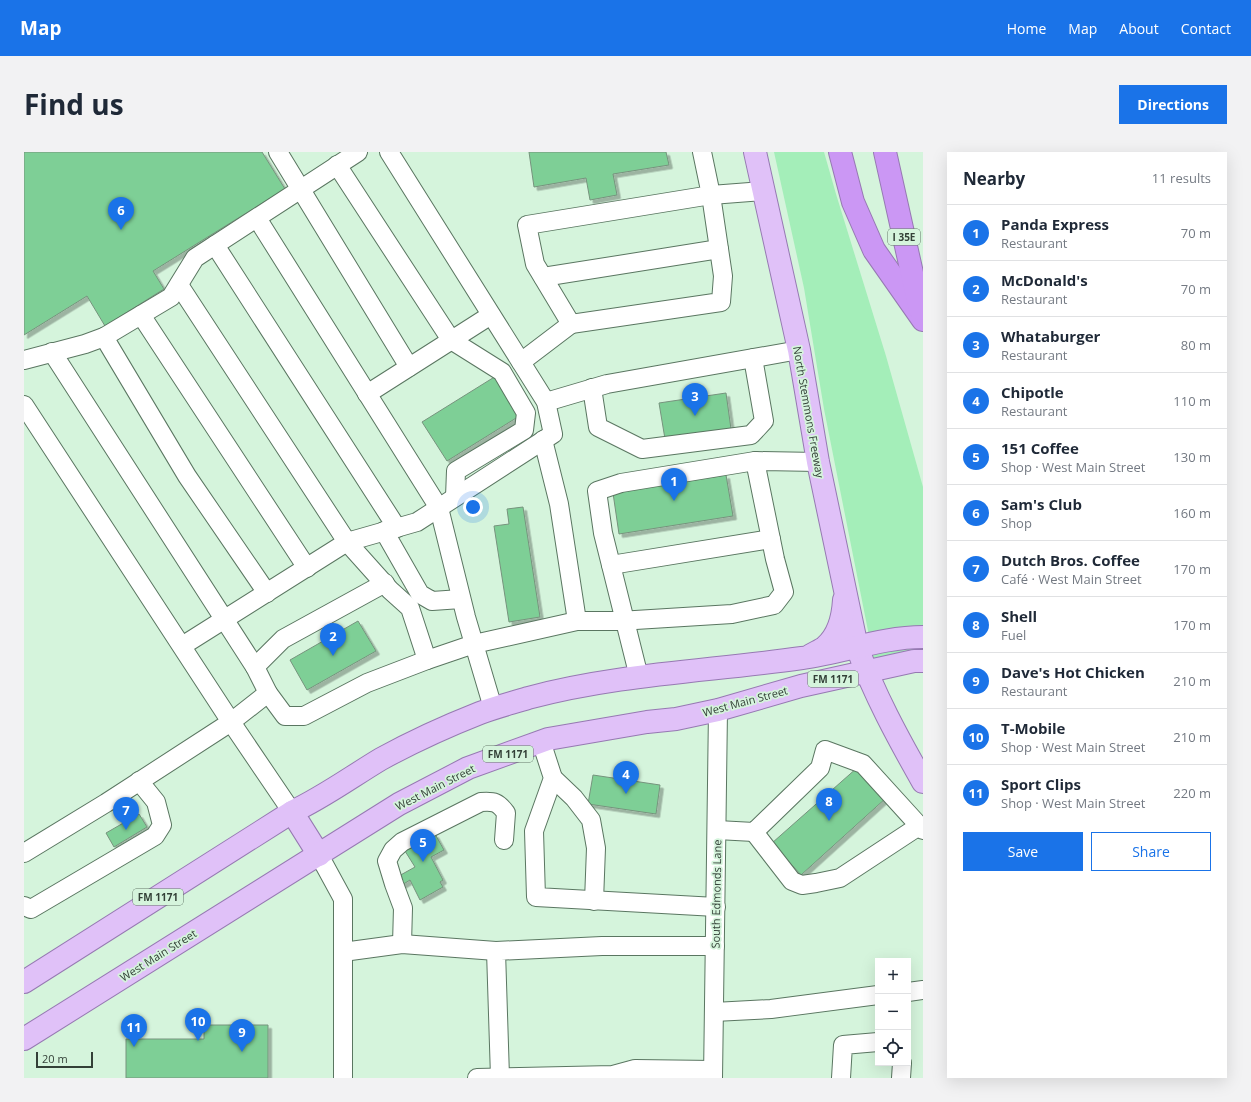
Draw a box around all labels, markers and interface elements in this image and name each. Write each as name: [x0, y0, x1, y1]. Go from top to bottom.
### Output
text: Map: [20, 15, 61, 41]
text: Home: [1007, 19, 1046, 38]
text: Map: [1068, 19, 1097, 38]
text: About: [1119, 19, 1159, 38]
text: Contact: [1181, 19, 1231, 38]
text: Find us: [24, 85, 124, 123]
button: Directions: [1119, 85, 1227, 124]
text: Nearby: [963, 167, 1025, 190]
text: 11 results: [1152, 169, 1211, 187]
pin: 6: [108, 197, 134, 230]
text: Panda Express: [1001, 214, 1109, 234]
text: 1: [972, 224, 980, 242]
text: 70 m: [1181, 224, 1211, 242]
road number: I 35E: [888, 229, 920, 245]
text: Restaurant: [1001, 234, 1068, 252]
text: McDonald's: [1001, 270, 1088, 290]
text: 2: [972, 280, 980, 298]
text: 70 m: [1181, 280, 1211, 298]
text: Restaurant: [1001, 290, 1068, 308]
text: Whataburger: [1001, 326, 1100, 346]
text: 3: [972, 336, 980, 354]
text: 80 m: [1181, 336, 1211, 354]
street label: North Stemmons Freeway: [790, 345, 828, 480]
text: Restaurant: [1001, 346, 1068, 364]
text: Chipotle: [1001, 382, 1064, 402]
pin: 3: [682, 383, 708, 416]
text: 4: [972, 392, 980, 410]
text: 110 m: [1173, 392, 1211, 410]
text: Restaurant: [1001, 402, 1068, 420]
text: 151 Coffee: [1001, 438, 1079, 458]
text: 5: [972, 448, 980, 466]
text: 130 m: [1173, 448, 1211, 466]
text: Shop · West Main Street: [1001, 458, 1145, 476]
pin: 1: [661, 468, 687, 501]
text: Sam's Club: [1001, 494, 1082, 514]
your location: [463, 497, 483, 517]
text: 6: [972, 504, 980, 522]
text: 160 m: [1173, 504, 1211, 522]
text: Shop: [1001, 514, 1032, 532]
text: Dutch Bros. Coffee: [1001, 550, 1140, 570]
text: 7: [972, 560, 980, 578]
text: 170 m: [1173, 560, 1211, 578]
text: Café · West Main Street: [1001, 570, 1142, 588]
text: Shell: [1001, 606, 1037, 626]
text: 8: [972, 616, 980, 634]
text: 170 m: [1173, 616, 1211, 634]
pin: 2: [320, 623, 346, 656]
text: Fuel: [1001, 626, 1026, 644]
text: Dave's Hot Chicken: [1001, 662, 1145, 682]
road number: FM 1171: [808, 671, 858, 687]
text: 9: [972, 672, 980, 690]
text: 210 m: [1173, 672, 1211, 690]
street label: West Main Street: [701, 682, 789, 720]
text: Restaurant: [1001, 682, 1068, 700]
text: T-Mobile: [1001, 718, 1065, 738]
text: 10: [969, 728, 983, 746]
text: 210 m: [1173, 728, 1211, 746]
text: Shop · West Main Street: [1001, 738, 1145, 756]
road number: FM 1171: [483, 746, 533, 762]
street label: West Main Street: [393, 760, 477, 814]
pin: 4: [613, 761, 639, 794]
text: Sport Clips: [1001, 774, 1081, 794]
text: 11: [969, 784, 983, 802]
text: 220 m: [1173, 784, 1211, 802]
pin: 8: [816, 788, 842, 821]
text: Shop · West Main Street: [1001, 794, 1145, 812]
pin: 7: [113, 797, 139, 830]
pin: 5: [410, 829, 436, 862]
button: Save: [963, 832, 1083, 871]
button: Share: [1091, 832, 1211, 871]
street label: South Edmonds Lane: [708, 839, 724, 949]
road number: FM 1171: [133, 889, 183, 905]
street label: West Main Street: [117, 925, 199, 985]
map controls: [875, 958, 911, 1066]
button: +: [875, 958, 911, 994]
button: −: [875, 994, 911, 1030]
pin: 10: [185, 1008, 211, 1041]
pin: 11: [121, 1014, 147, 1047]
pin: 9: [229, 1019, 255, 1052]
button: locate: [875, 1030, 911, 1066]
scale bar: [36, 1050, 93, 1069]
text: 20 m: [42, 1051, 68, 1066]

